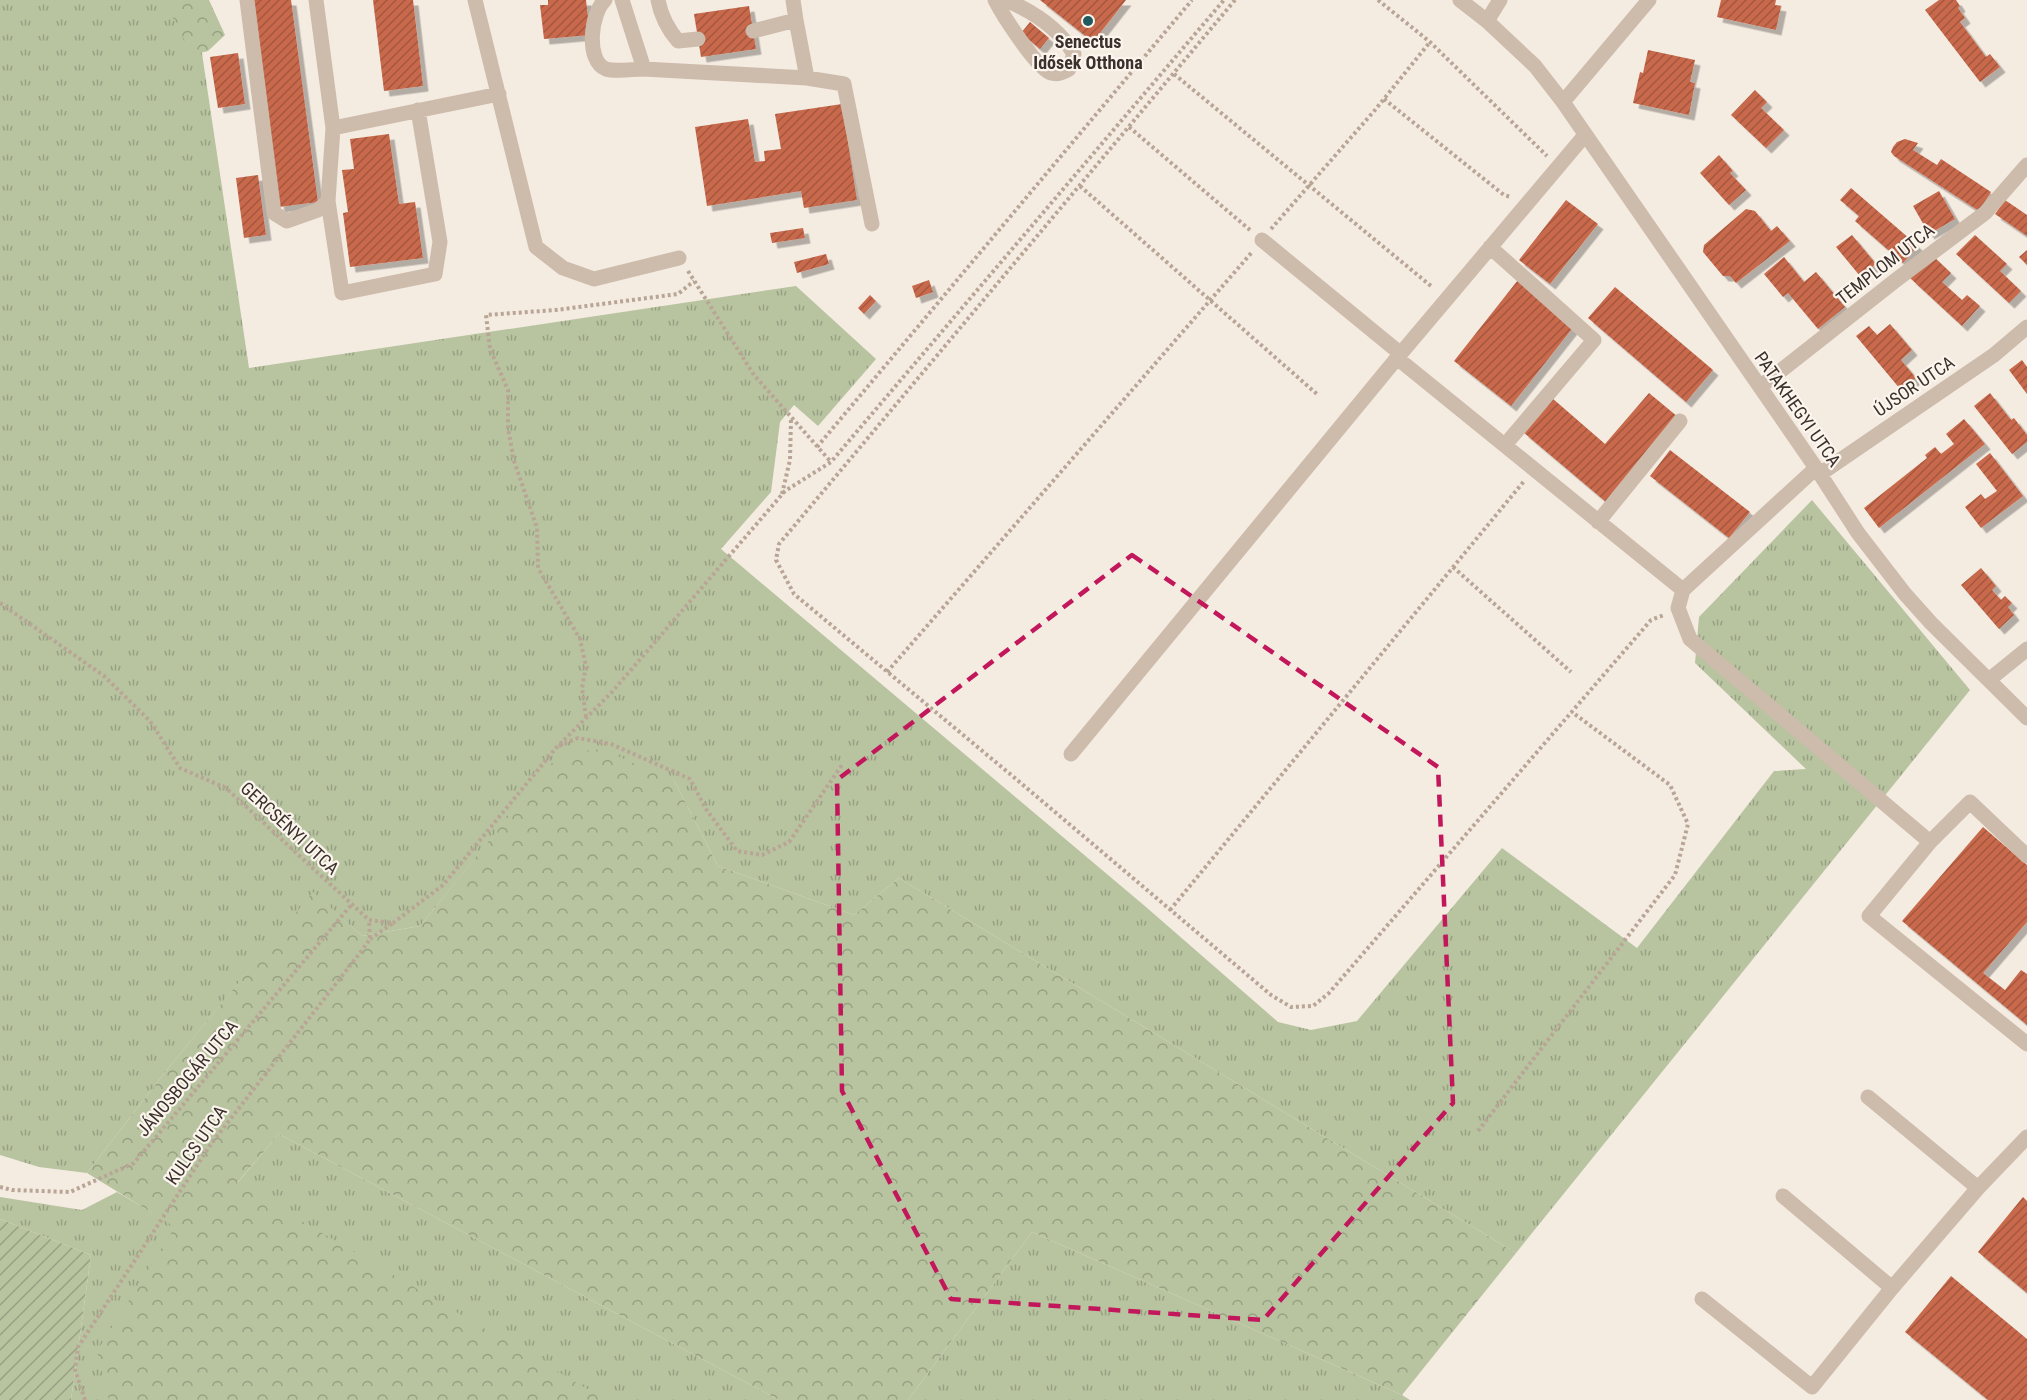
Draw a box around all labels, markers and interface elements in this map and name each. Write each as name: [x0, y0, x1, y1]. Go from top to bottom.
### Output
marker: Senectus Idősek Otthona: [1081, 14, 1095, 28]
place label: Senectus Idősek Otthona: [1033, 31, 1143, 73]
street label: TEMPLOM UTCA: [1832, 219, 1939, 309]
street label: PATAKHEGYI UTCA: [1751, 347, 1846, 471]
street label: ÚJSOR UTCA: [1870, 351, 1959, 421]
street label: GERCSÉNYI UTCA: [237, 777, 344, 879]
street label: JÁNOSBOGÁR UTCA: [132, 1015, 242, 1140]
street label: KULCS UTCA: [161, 1101, 231, 1188]

